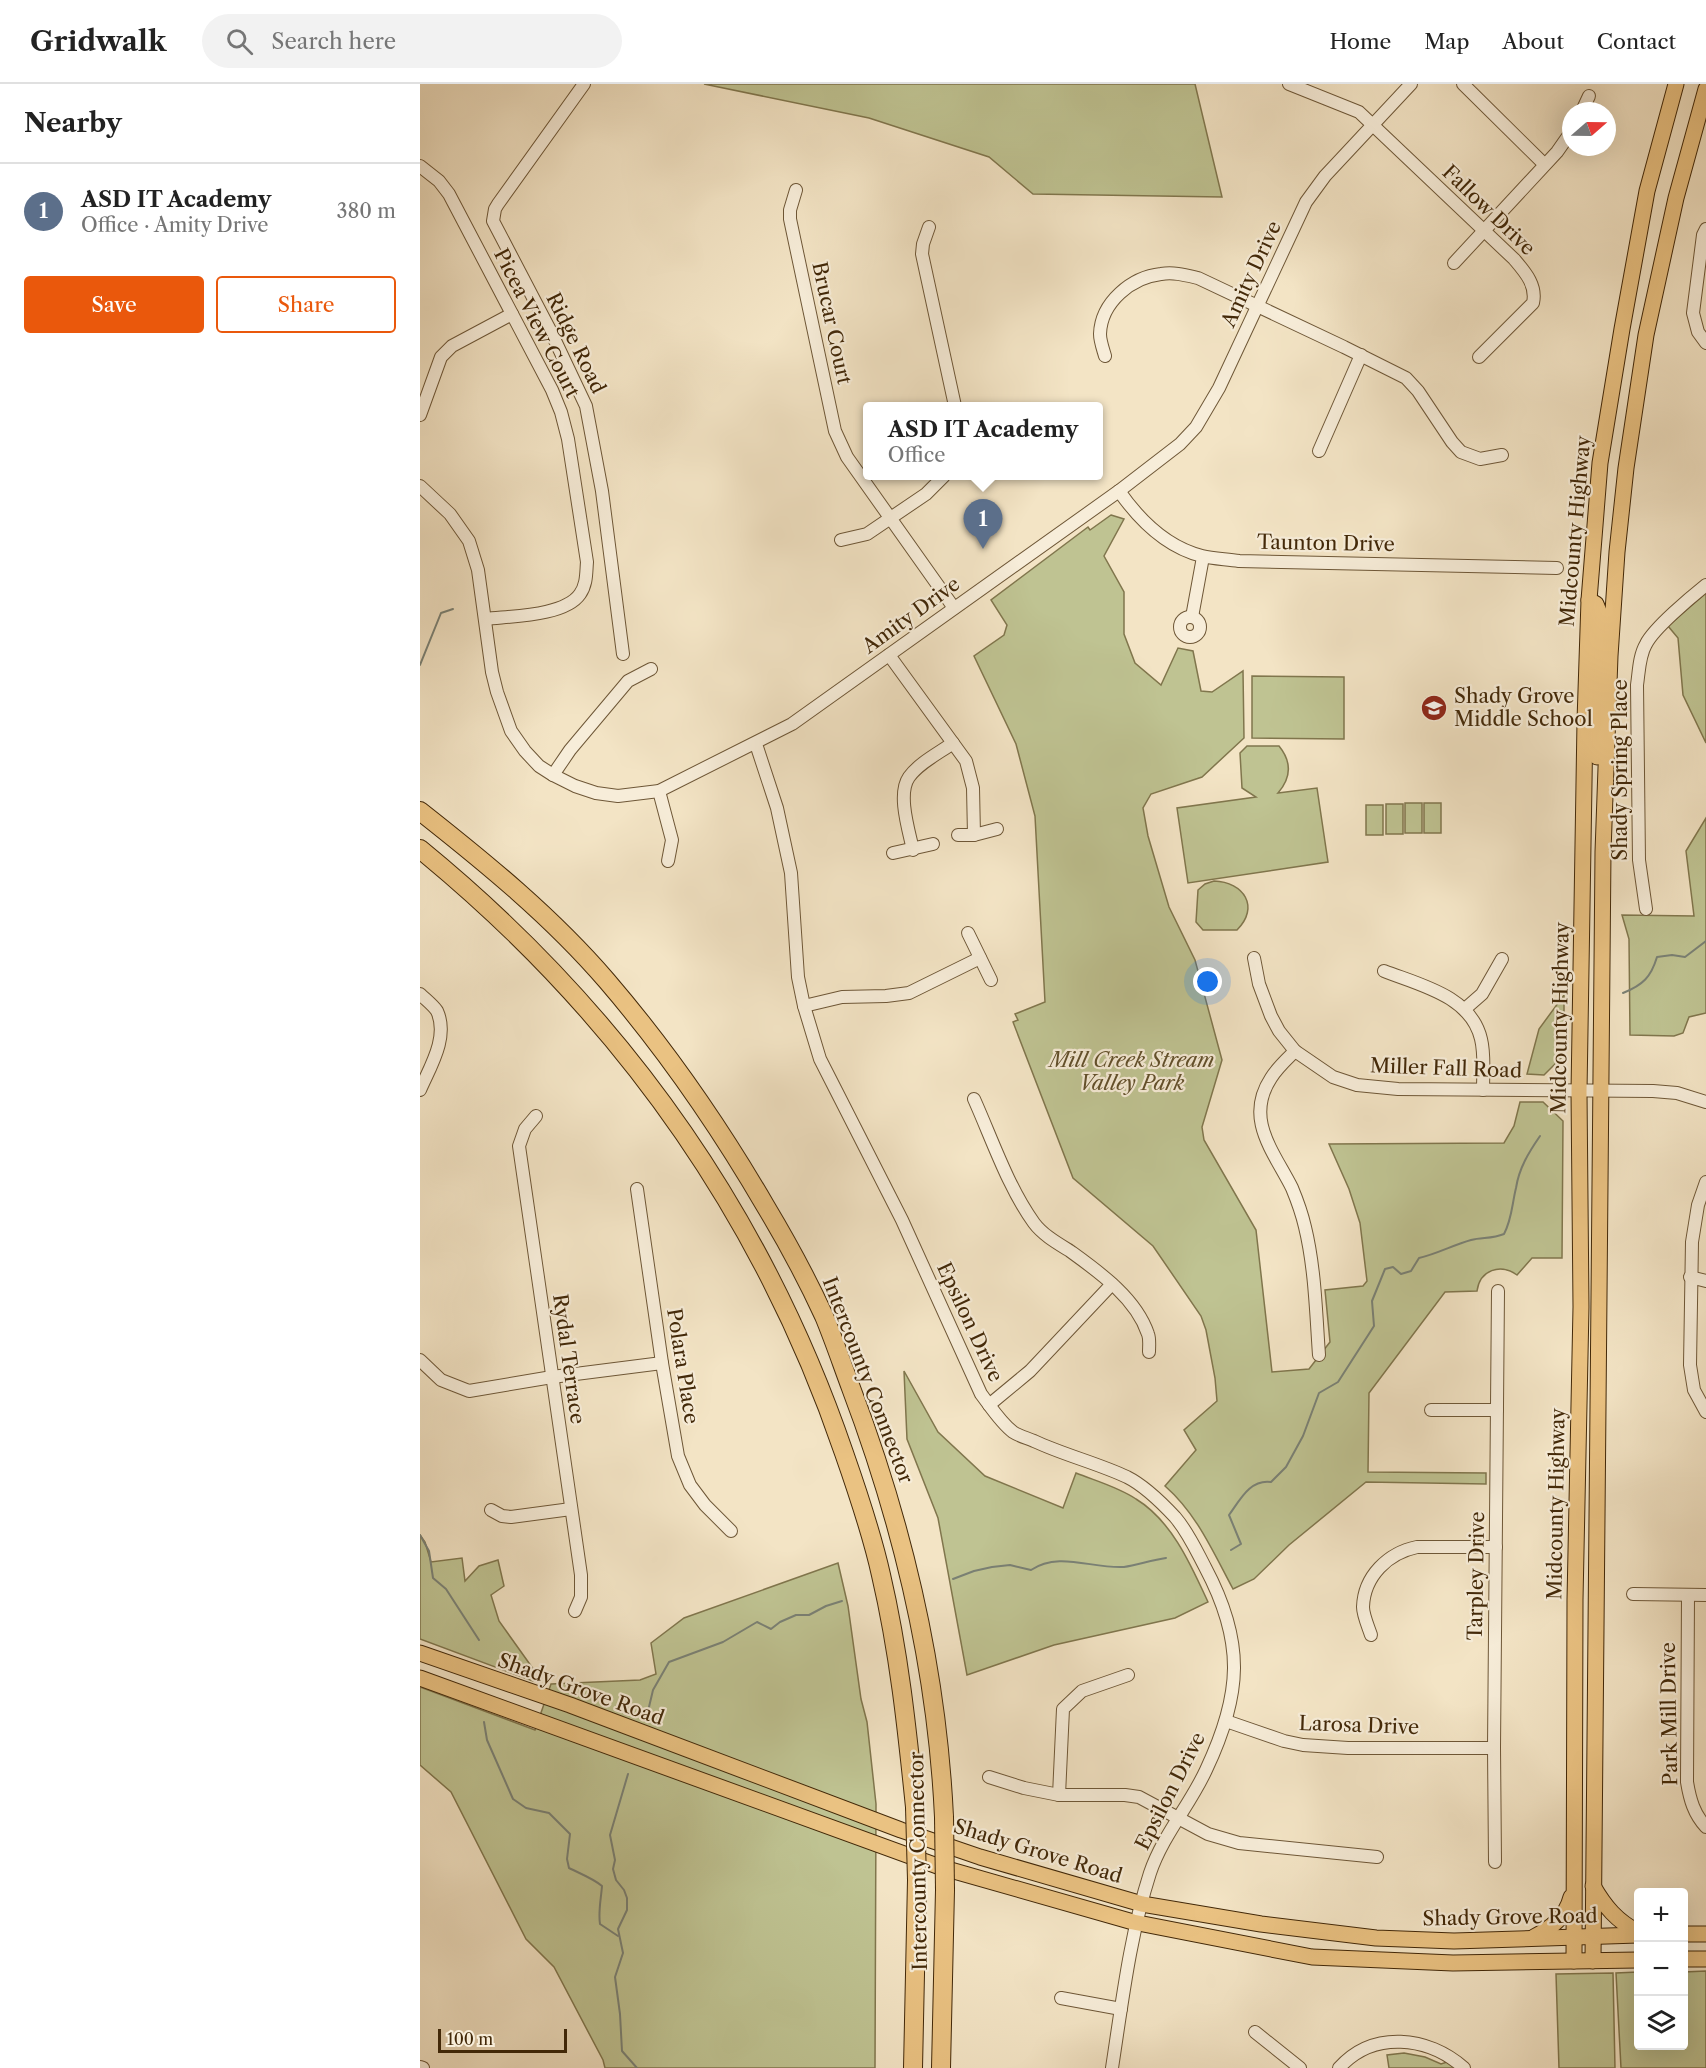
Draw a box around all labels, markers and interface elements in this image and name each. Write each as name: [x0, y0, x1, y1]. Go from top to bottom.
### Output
search box: [202, 14, 622, 68]
text: Gridwalk: [30, 24, 166, 58]
icon: search: [223, 25, 256, 58]
text: Search here: [271, 28, 396, 55]
text: Home: [1330, 29, 1391, 54]
text: Map: [1424, 29, 1469, 54]
text: About: [1502, 29, 1564, 54]
text: Contact: [1597, 29, 1676, 54]
north arrow: [1562, 102, 1616, 156]
text: Nearby: [24, 107, 122, 139]
street label: Fallow Drive: [1438, 160, 1540, 260]
text: ASD IT Academy: [81, 186, 271, 213]
text: 1: [39, 199, 48, 223]
text: 380 m: [337, 199, 396, 223]
text: Office · Amity Drive: [81, 213, 268, 237]
street label: Amity Drive: [1216, 217, 1286, 332]
street label: Picea View Court: [489, 244, 585, 402]
street label: Brucar Court: [807, 260, 857, 386]
button: Save: [24, 276, 204, 333]
button: Share: [216, 276, 396, 333]
street label: Ridge Road: [541, 289, 611, 397]
popup: [863, 402, 1103, 480]
text: ASD IT Academy: [888, 416, 1078, 443]
street label: Midcounty Highway: [1555, 434, 1595, 628]
text: Office: [888, 443, 945, 467]
pin: 1: [964, 500, 1002, 549]
street label: Taunton Drive: [1257, 530, 1395, 556]
street label: Amity Drive: [857, 572, 964, 659]
street label: Shady Spring Place: [1608, 679, 1632, 861]
place label: Shady Grove Middle School: [1454, 684, 1593, 731]
school or university icon: Shady Grove Middle School: [1419, 693, 1449, 723]
street label: Midcounty Highway: [1546, 921, 1574, 1114]
your location: [1193, 967, 1222, 996]
park label: Mill Creek Stream Valley Park: [1047, 1048, 1215, 1095]
street label: Miller Fall Road: [1370, 1053, 1522, 1083]
street label: Epsilon Drive: [932, 1258, 1008, 1386]
street label: Intercounty Connector: [818, 1273, 919, 1487]
street label: Rydal Terrace: [548, 1292, 590, 1426]
street label: Polara Place: [662, 1306, 704, 1426]
street label: Midcounty Highway: [1542, 1407, 1570, 1600]
street label: Tarpley Drive: [1463, 1511, 1489, 1641]
street label: Park Mill Drive: [1656, 1642, 1682, 1786]
street label: Shady Grove Road: [495, 1648, 667, 1730]
street label: Larosa Drive: [1298, 1711, 1420, 1739]
street label: Epsilon Drive: [1130, 1728, 1210, 1854]
street label: Intercounty Connector: [904, 1751, 932, 1971]
street label: Shady Grove Road: [951, 1814, 1125, 1888]
map controls: [1634, 1888, 1688, 2050]
button: +: [1634, 1888, 1688, 1942]
street label: Shady Grove Road: [1422, 1903, 1598, 1931]
button: −: [1634, 1942, 1688, 1996]
button: layers: [1634, 1996, 1688, 2050]
scale bar: [438, 2026, 567, 2054]
text: 100 m: [447, 2029, 493, 2049]

